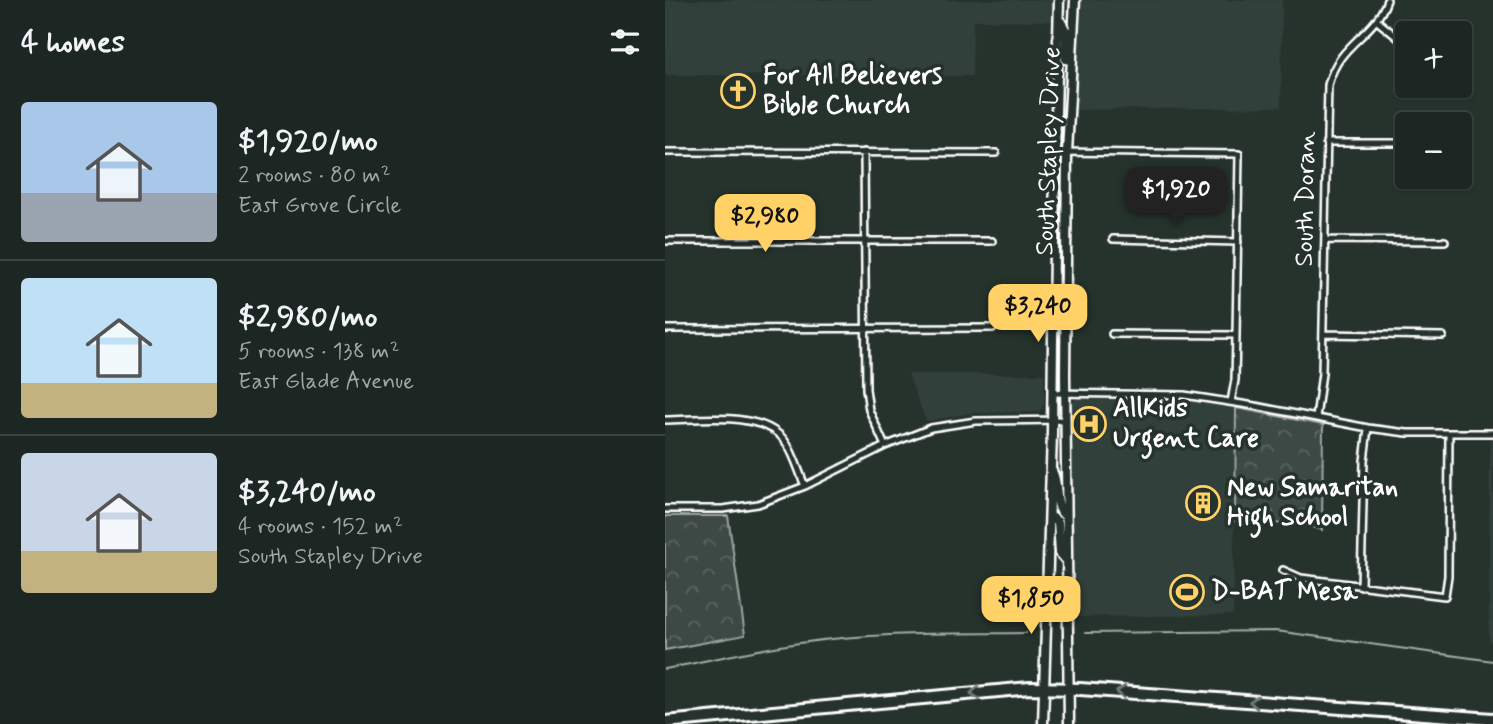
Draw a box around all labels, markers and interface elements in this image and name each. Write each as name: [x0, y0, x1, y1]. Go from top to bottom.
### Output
map controls: [1395, 21, 1472, 189]
button: +: [1395, 21, 1472, 98]
text: 4 homes: [21, 23, 125, 62]
icon: filters: [606, 23, 644, 61]
street label: South Stapley Drive: [1028, 46, 1070, 256]
place label: For All Believers Bible Church: [763, 59, 942, 123]
church icon: For All Believers Bible Church: [719, 72, 757, 110]
button: −: [1395, 112, 1472, 189]
text: $1,920/mo: [238, 122, 378, 161]
icon: home: [77, 130, 161, 214]
street label: South Doran: [1288, 131, 1324, 267]
text: 2 rooms · 80 m²: [238, 161, 391, 191]
pin: $1,920: [1119, 168, 1233, 227]
text: $1,920: [1141, 175, 1211, 205]
text: East Grove Circle: [238, 191, 401, 221]
pin: $2,980: [708, 194, 822, 254]
text: $2,980: [731, 202, 799, 232]
pin: $3,240: [981, 284, 1095, 344]
text: $3,240: [1004, 292, 1072, 322]
text: $2,980/mo: [238, 298, 377, 337]
icon: home: [77, 306, 161, 390]
text: 5 rooms · 138 m²: [238, 337, 400, 367]
text: East Glade Avenue: [238, 367, 414, 397]
place label: AllKids Urgent Care: [1113, 392, 1259, 459]
hospital icon: AllKids Urgent Care: [1070, 405, 1108, 443]
place label: New Samaritan High School: [1227, 471, 1398, 538]
text: $3,240/mo: [238, 473, 376, 512]
icon: home: [77, 481, 161, 565]
building icon: New Samaritan High School: [1184, 484, 1222, 522]
text: 4 rooms · 152 m²: [238, 512, 403, 542]
text: South Stapley Drive: [238, 542, 423, 572]
sports icon: D-BAT Mesa: [1168, 573, 1206, 611]
place label: D-BAT Mesa: [1211, 575, 1359, 609]
pin: $1,850: [974, 576, 1088, 636]
text: $1,850: [997, 584, 1065, 614]
one-way arrow: [969, 685, 980, 700]
one-way arrow: [1115, 685, 1126, 700]
one-way arrow: [1248, 695, 1259, 710]

